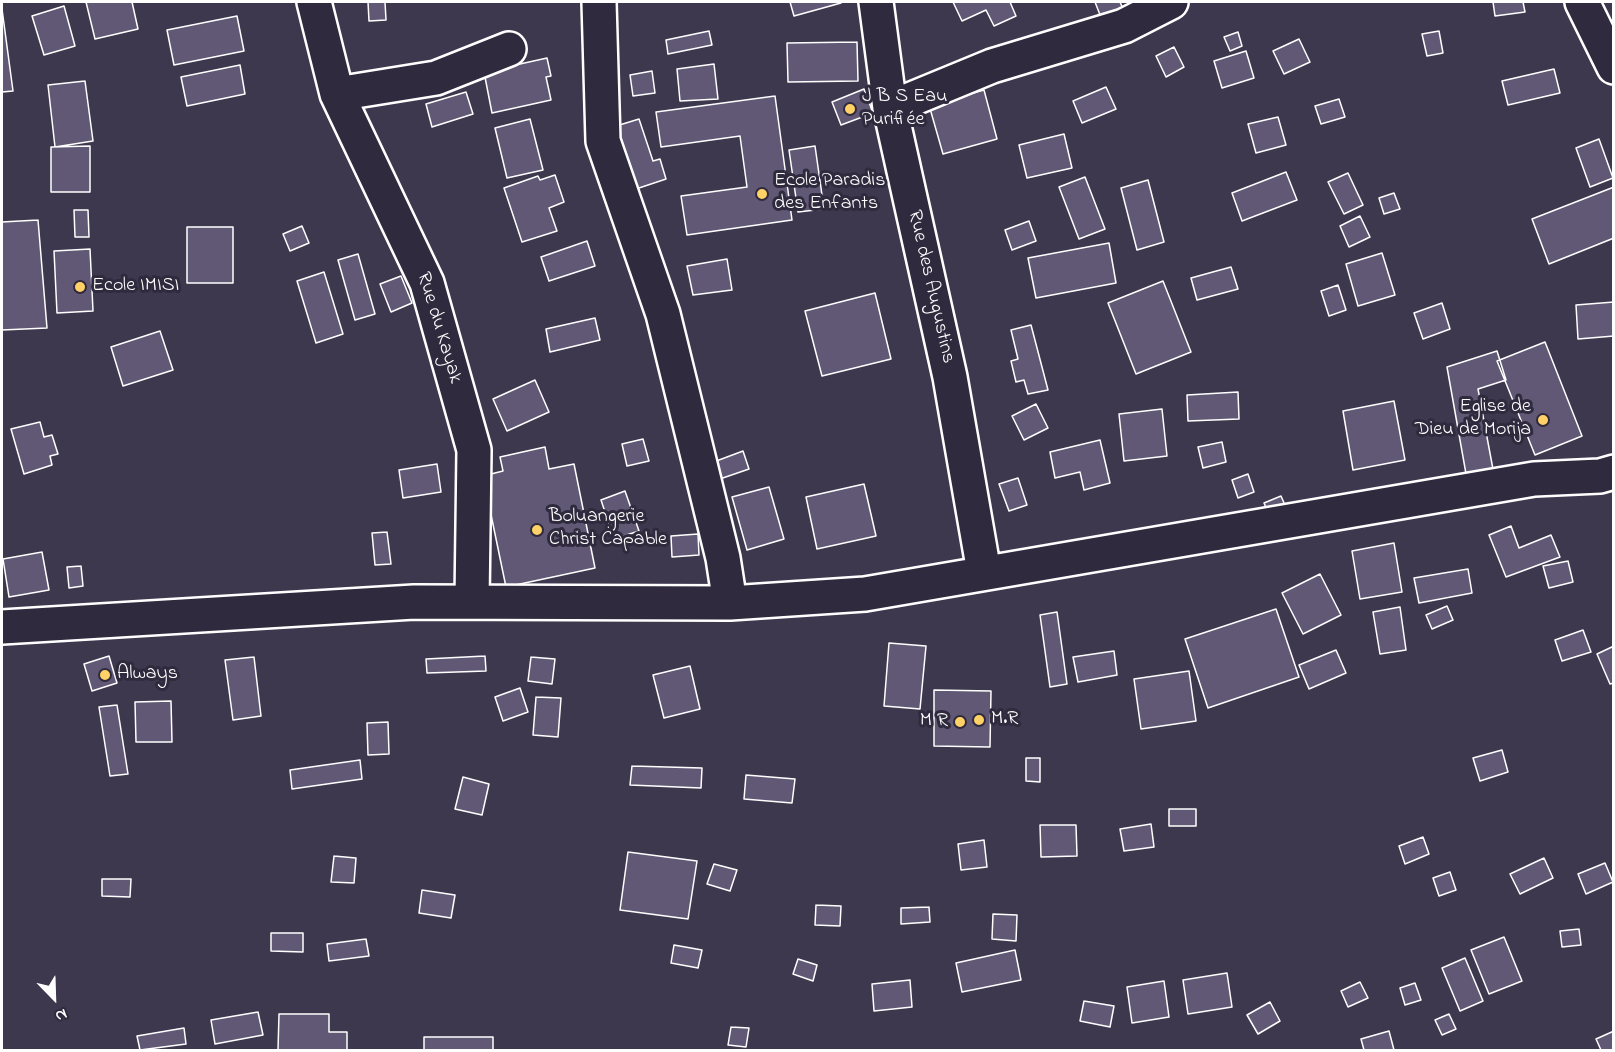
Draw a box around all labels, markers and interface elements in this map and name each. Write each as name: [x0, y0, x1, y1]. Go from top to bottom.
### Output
place label: J B S Eau Purifiée: [862, 86, 947, 133]
marker: J B S Eau Purifiée: [843, 102, 857, 116]
place label: Ecole Paradis des Enfants: [774, 170, 885, 217]
marker: Ecole Paradis des Enfants: [755, 187, 769, 201]
street label: Rue des Augustins: [901, 208, 959, 366]
street label: Rue du Kayak: [410, 269, 466, 387]
place label: Ecole IMISI: [92, 275, 179, 299]
marker: Ecole IMISI: [73, 280, 87, 294]
place label: Eglise de Dieu de Morija: [1415, 396, 1531, 443]
marker: Eglise de Dieu de Morija: [1536, 413, 1550, 427]
place label: Boluangerie Christ Capable: [549, 506, 667, 553]
marker: Boluangerie Christ Capable: [530, 523, 544, 537]
place label: Always: [117, 663, 178, 687]
marker: Always: [98, 668, 112, 682]
place label: M.R: [991, 708, 1018, 732]
place label: M R: [920, 710, 948, 734]
marker: M.R: [972, 713, 986, 727]
marker: M R: [953, 715, 967, 729]
north arrow: [24, 968, 84, 1028]
text: N: [51, 1001, 71, 1028]

